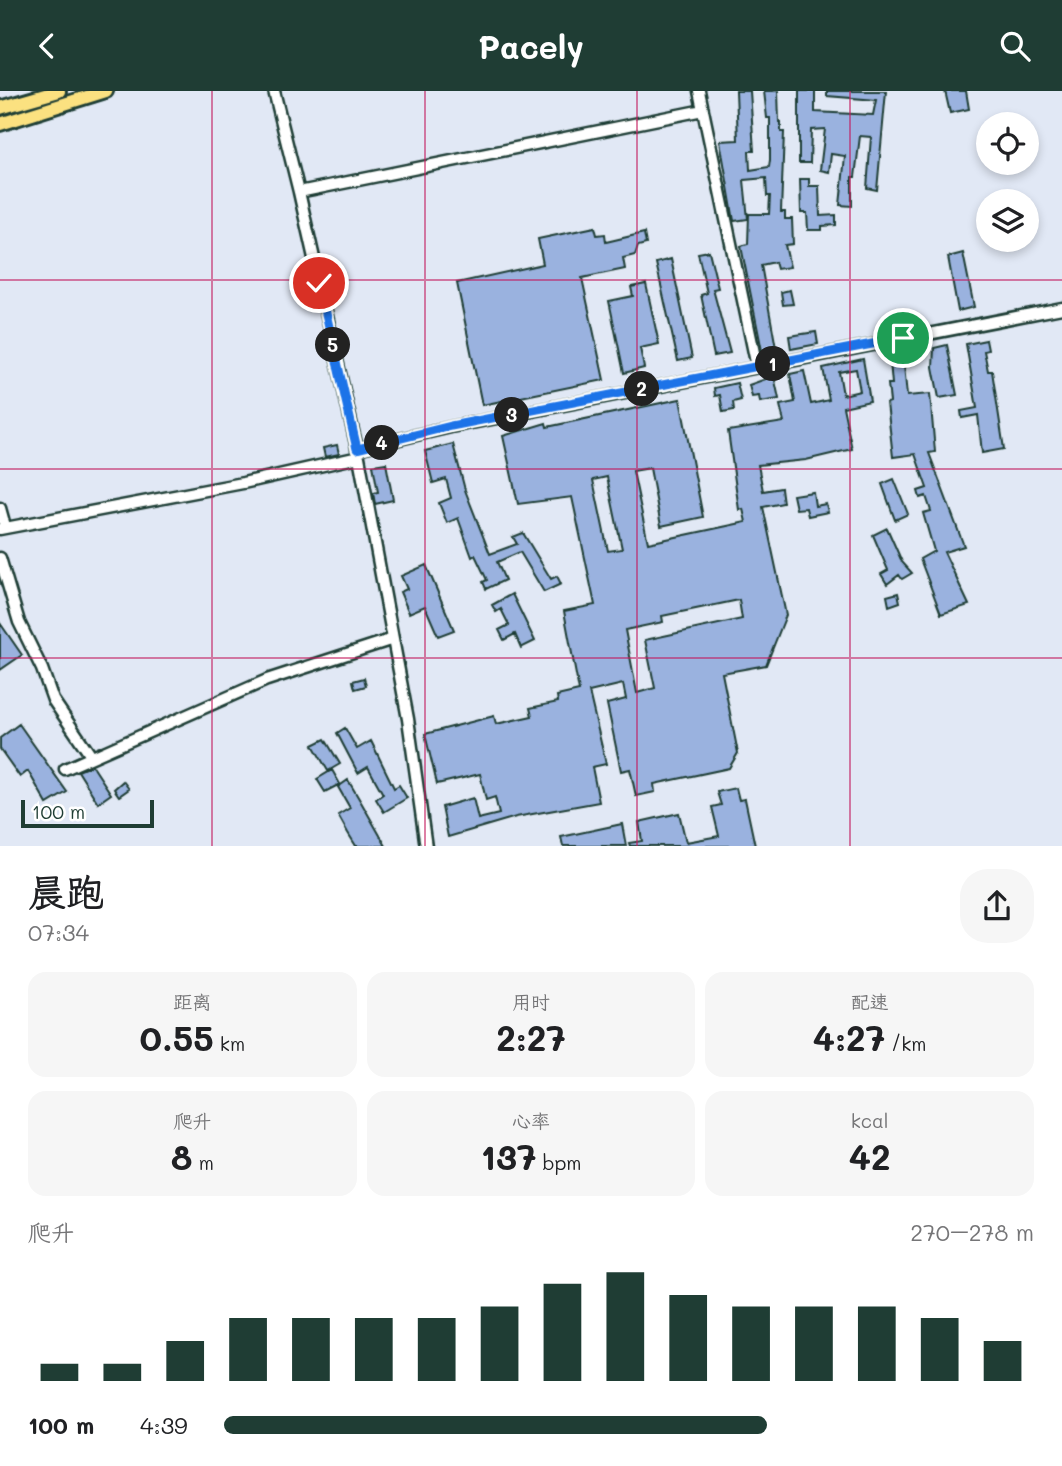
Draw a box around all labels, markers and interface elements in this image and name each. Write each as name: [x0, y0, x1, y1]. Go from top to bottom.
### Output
text: Pacely: [478, 25, 584, 67]
icon: back: [28, 27, 66, 65]
icon: search: [996, 27, 1034, 65]
map controls: [976, 112, 1039, 252]
button: locate: [976, 112, 1039, 175]
button: layers: [976, 189, 1039, 252]
pin: [289, 253, 349, 313]
icon: check: [300, 264, 338, 302]
pin: [873, 308, 933, 368]
icon: arrive: [884, 319, 922, 357]
pin: 5: [316, 327, 350, 363]
text: 5: [327, 332, 338, 357]
pin: 1: [756, 347, 790, 381]
text: 1: [768, 351, 777, 376]
pin: 2: [624, 371, 660, 407]
text: 2: [636, 376, 647, 401]
pin: 3: [494, 397, 530, 433]
text: 3: [506, 402, 517, 427]
pin: 4: [364, 425, 400, 461]
text: 4: [375, 430, 388, 455]
scale bar: [21, 797, 154, 829]
text: 100 m: [32, 799, 85, 824]
text: 晨跑: [28, 866, 104, 916]
button: share: [960, 869, 1034, 943]
text: 07:34: [28, 917, 89, 947]
text: 距离: [173, 989, 211, 1014]
text: 用时: [512, 989, 550, 1014]
text: 配速: [851, 989, 889, 1014]
text: 0.55: [140, 1014, 214, 1060]
text: 2:27: [496, 1014, 566, 1060]
text: 4:27: [813, 1014, 885, 1060]
text: km: [214, 1031, 245, 1056]
text: /km: [885, 1031, 926, 1056]
text: 爬升: [173, 1108, 211, 1133]
text: 心率: [512, 1108, 550, 1133]
text: kcal: [851, 1108, 889, 1133]
text: 8: [171, 1133, 193, 1179]
text: 137: [480, 1133, 536, 1179]
text: 42: [849, 1133, 891, 1179]
text: m: [193, 1150, 214, 1175]
text: bpm: [536, 1150, 582, 1175]
text: 爬升: [28, 1217, 74, 1247]
text: 270–278 m: [910, 1217, 1034, 1247]
text: 100 m: [28, 1410, 94, 1440]
text: 4:39: [140, 1410, 188, 1440]

